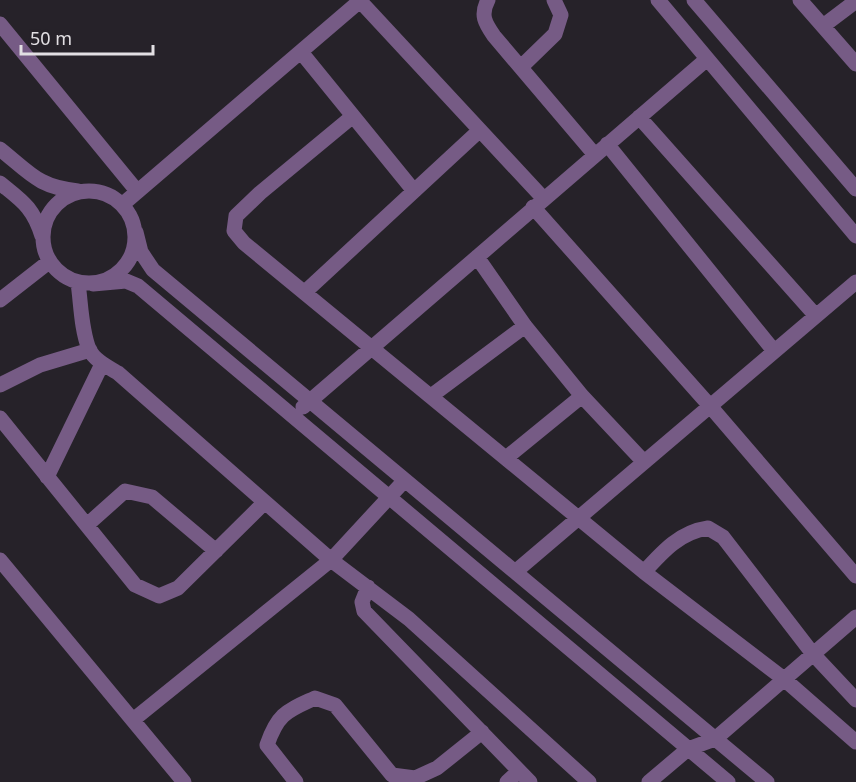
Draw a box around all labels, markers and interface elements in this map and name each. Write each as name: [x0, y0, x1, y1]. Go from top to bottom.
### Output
scale bar: [21, 18, 153, 56]
text: 50 m: [30, 26, 72, 50]

